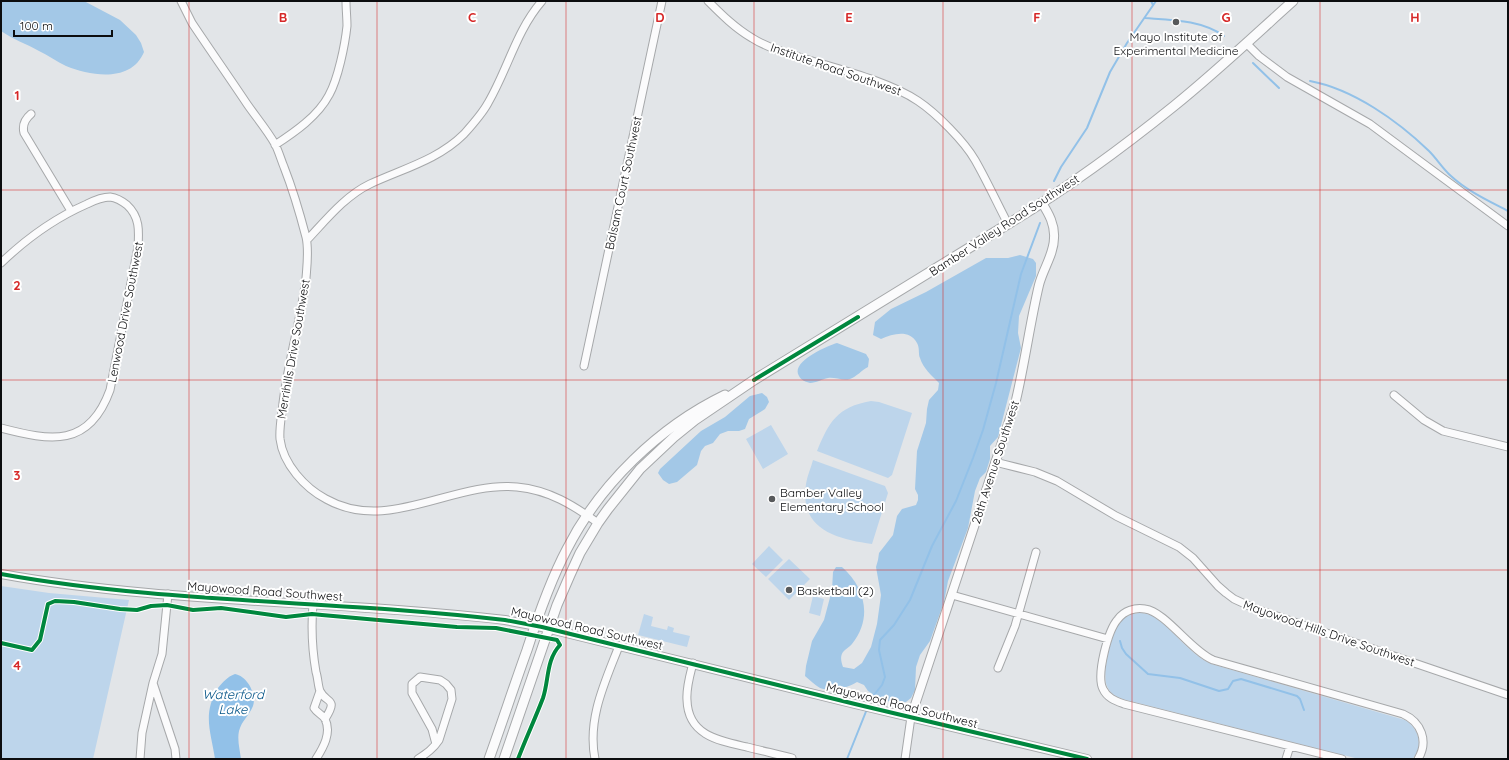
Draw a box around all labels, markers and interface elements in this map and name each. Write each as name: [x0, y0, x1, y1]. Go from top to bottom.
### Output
text: B: [279, 9, 287, 25]
text: C: [468, 9, 476, 25]
text: D: [655, 9, 665, 25]
text: E: [845, 9, 853, 25]
text: F: [1033, 9, 1041, 25]
text: G: [1221, 9, 1231, 25]
text: H: [1410, 9, 1420, 25]
scale bar: [14, 12, 112, 38]
marker: Mayo Institute of Experimental Medicine: [1171, 17, 1181, 27]
text: 100 m: [20, 18, 53, 33]
place label: Mayo Institute of Experimental Medicine: [1114, 29, 1239, 58]
street label: Institute Road Southwest: [769, 40, 903, 98]
text: 1: [14, 87, 20, 103]
street label: Balsam Court Southwest: [602, 115, 644, 251]
street label: Bamber Valley Road Southwest: [926, 171, 1082, 279]
street label: Lenwood Drive Southwest: [104, 240, 146, 384]
text: 2: [13, 277, 21, 293]
street label: Merrihills Drive Southwest: [273, 278, 313, 420]
street label: 28th Avenue Southwest: [968, 398, 1022, 526]
text: 3: [14, 467, 21, 483]
place label: Bamber Valley Elementary School: [780, 485, 884, 514]
marker: Bamber Valley Elementary School: [767, 494, 777, 504]
street label: Mayowood Road Southwest: [187, 578, 343, 604]
place label: Basketball (2): [797, 583, 874, 598]
marker: Basketball (2): [784, 585, 794, 595]
street label: Mayowood Hills Drive Southwest: [1241, 597, 1417, 669]
street label: Mayowood Road Southwest: [510, 603, 664, 653]
text: 4: [13, 657, 21, 673]
street label: Mayowood Road Southwest: [825, 679, 979, 731]
water label: Waterford Lake: [202, 686, 266, 717]

